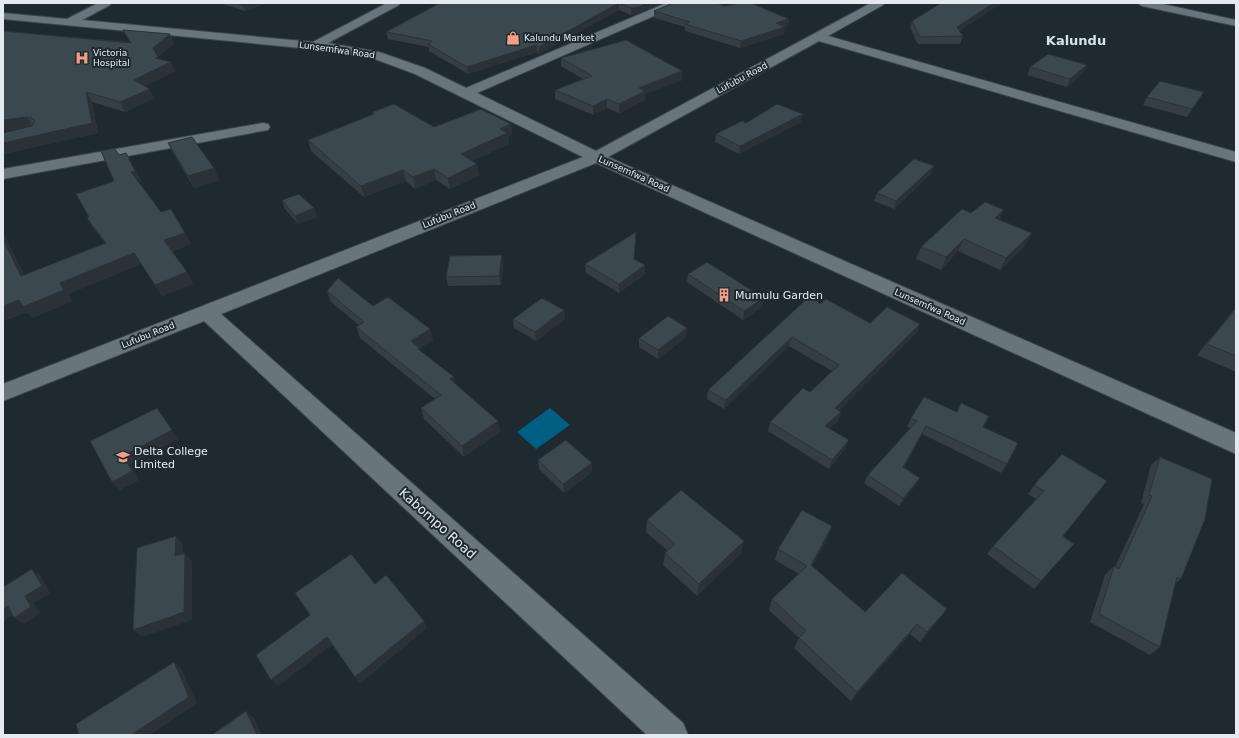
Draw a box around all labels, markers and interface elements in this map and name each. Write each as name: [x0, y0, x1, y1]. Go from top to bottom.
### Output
shop icon: Kalundu Market: [505, 30, 521, 46]
place label: Kalundu Market: [524, 33, 595, 43]
district label: Kalundu: [1046, 33, 1106, 48]
street label: Lunsemfwa Road: [298, 40, 376, 60]
place label: Victoria Hospital: [93, 48, 130, 68]
hospital icon: Victoria Hospital: [74, 50, 90, 66]
street label: Lufubu Road: [715, 60, 769, 96]
street label: Lunsemfwa Road: [597, 154, 671, 194]
street label: Lufubu Road: [421, 200, 477, 230]
building icon: Mumulu Garden: [716, 287, 732, 303]
street label: Lunsemfwa Road: [893, 287, 967, 327]
place label: Mumulu Garden: [735, 289, 823, 302]
street label: Lufubu Road: [120, 320, 176, 350]
place label: Delta College Limited: [134, 445, 208, 471]
school or university icon: Delta College Limited: [115, 449, 131, 465]
street label: Kabompo Road: [396, 485, 479, 562]

